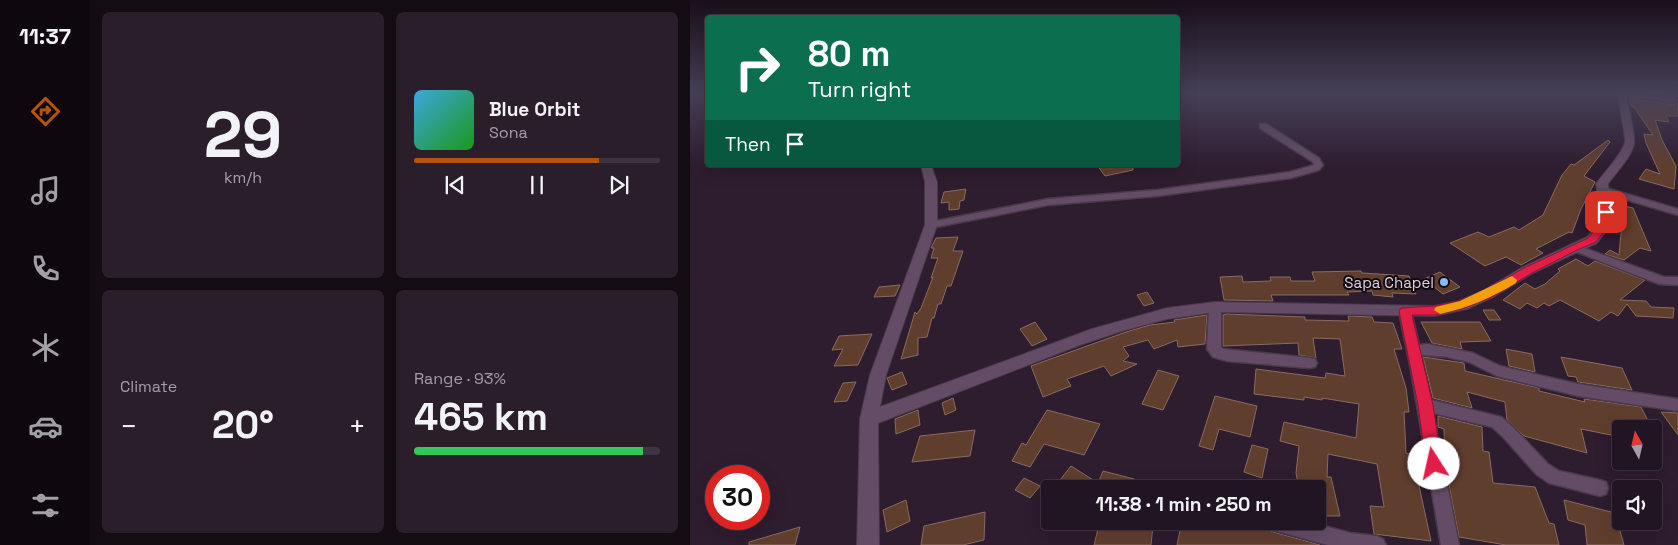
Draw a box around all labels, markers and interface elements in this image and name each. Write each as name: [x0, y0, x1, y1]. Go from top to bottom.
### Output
text: 11:37: [19, 22, 71, 50]
text: 80 m: [808, 32, 890, 76]
icon: right: [725, 35, 790, 100]
text: Turn right: [808, 75, 911, 103]
text: 29: [204, 93, 282, 176]
icon: directions: [28, 94, 63, 129]
text: Blue Orbit: [489, 97, 580, 122]
text: Sona: [489, 122, 528, 143]
icon: arrive: [781, 130, 809, 158]
text: Then: [725, 132, 771, 157]
text: km/h: [224, 167, 262, 188]
icon: previous: [441, 171, 469, 199]
icon: pause: [523, 171, 551, 199]
icon: next: [605, 171, 633, 199]
icon: music: [28, 173, 63, 208]
pin: [1585, 191, 1627, 233]
icon: arrive: [1592, 198, 1620, 226]
icon: phone: [28, 251, 63, 286]
place label: Sapa Chapel: [1344, 273, 1434, 292]
marker: Sapa Chapel: [1438, 276, 1450, 288]
icon: climate: [28, 330, 63, 365]
text: Range · 93%: [414, 368, 506, 389]
text: Climate: [120, 376, 177, 397]
text: 465 km: [414, 393, 548, 441]
text: 20°: [212, 401, 274, 449]
text: −: [120, 408, 137, 444]
text: +: [349, 408, 366, 444]
icon: car: [28, 409, 63, 444]
north arrow: [1612, 420, 1662, 470]
map controls: [1612, 420, 1662, 530]
position arrow: [1407, 437, 1459, 489]
speed limit sign: 30: [705, 465, 770, 530]
button: sound: [1612, 480, 1662, 530]
icon: filters: [28, 488, 63, 523]
text: 11:38 · 1 min · 250 m: [1096, 492, 1271, 517]

